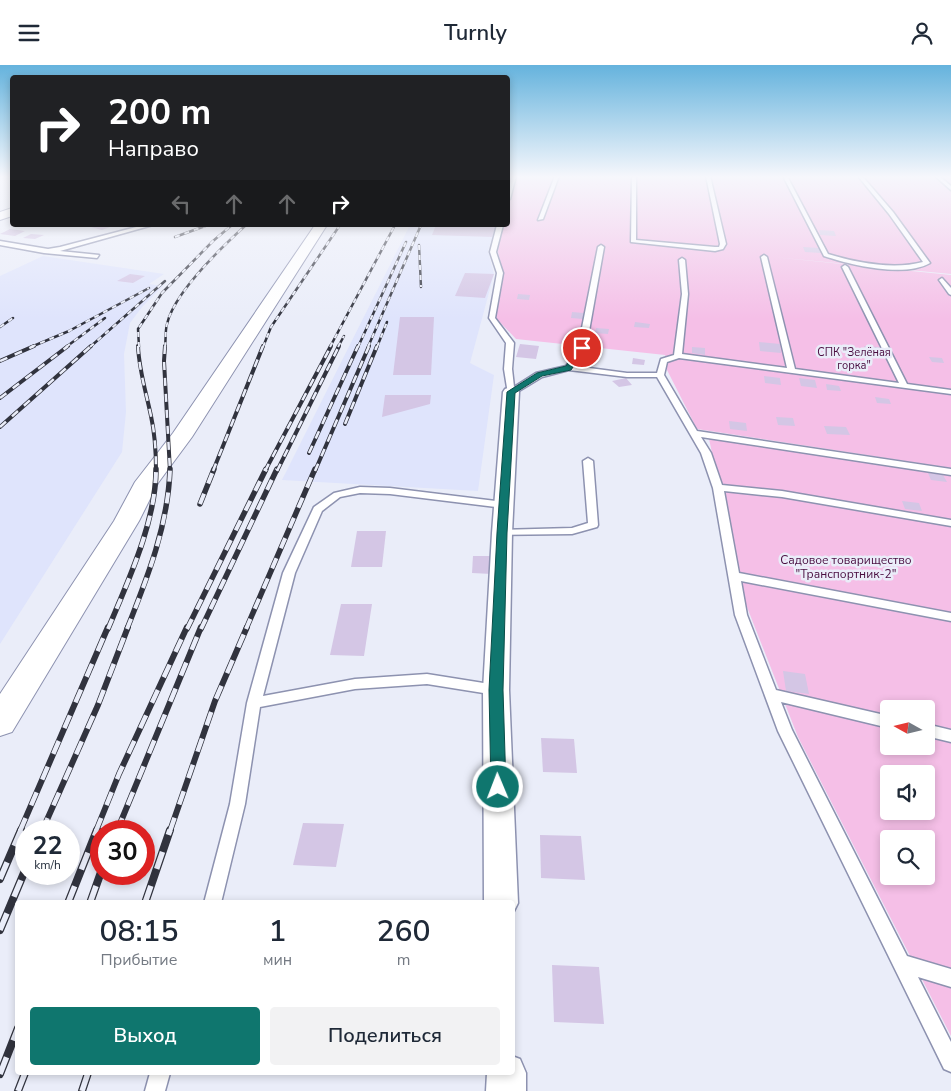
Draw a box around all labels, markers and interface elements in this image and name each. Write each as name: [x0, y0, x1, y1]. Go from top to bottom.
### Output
text: Turnly: [444, 18, 507, 48]
icon: menu: [15, 19, 43, 47]
icon: person: [908, 19, 936, 47]
text: 200 m: [108, 89, 211, 136]
icon: right: [25, 95, 90, 160]
text: Направо: [108, 134, 199, 164]
icon: left: [167, 190, 195, 218]
icon: ahead: [220, 190, 248, 218]
icon: ahead: [273, 190, 301, 218]
icon: right: [326, 190, 354, 218]
pin: [561, 327, 603, 369]
icon: arrive: [568, 334, 596, 362]
park label: СПК "Зелёная горка": [817, 345, 891, 373]
park label: Садовое товарищество "Транспортник-2": [780, 552, 912, 582]
north arrow: [880, 700, 935, 755]
map controls: [880, 700, 935, 885]
position arrow: [471, 760, 523, 812]
button: sound: [880, 765, 935, 820]
speed limit sign: 30: [90, 820, 155, 885]
text: 22: [32, 829, 63, 863]
button: search: [880, 830, 935, 885]
text: km/h: [34, 857, 61, 873]
text: 08:15: [99, 911, 179, 952]
text: 1: [269, 911, 287, 952]
text: 260: [377, 911, 431, 952]
text: Прибытие: [101, 949, 177, 971]
text: мин: [263, 949, 292, 971]
text: m: [397, 949, 410, 971]
button: Выход: [30, 1007, 260, 1065]
button: Поделиться: [270, 1007, 500, 1065]

